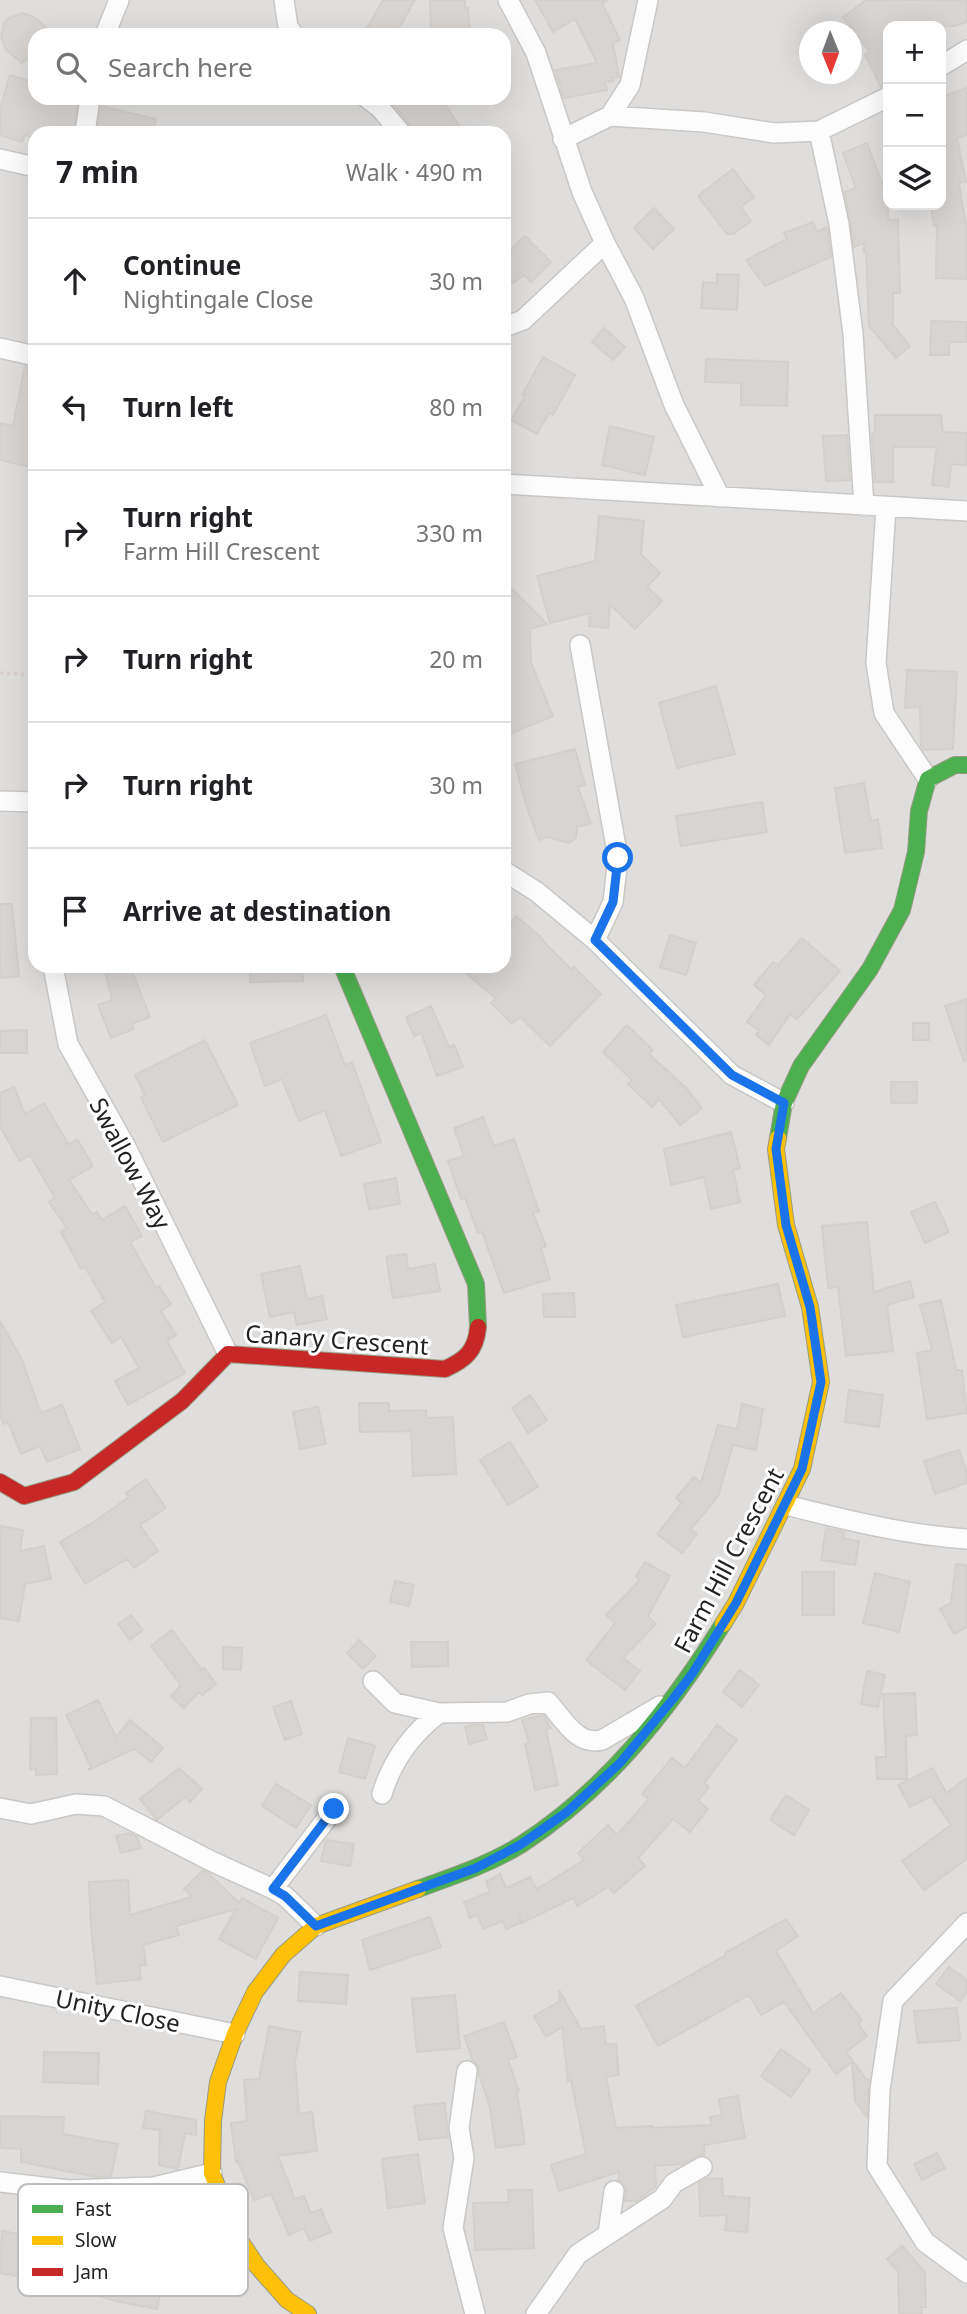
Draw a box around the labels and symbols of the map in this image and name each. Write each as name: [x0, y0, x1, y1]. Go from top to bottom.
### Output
north arrow: [799, 21, 862, 84]
route start: [602, 842, 633, 873]
street label: Swallow Way: [82, 1091, 180, 1235]
street label: Canary Crescent: [244, 1316, 430, 1362]
street label: Farm Hill Crescent: [665, 1461, 791, 1658]
route end: [318, 1793, 349, 1824]
street label: Unity Close: [53, 1981, 183, 2039]
legend: [18, 2184, 248, 2296]
text: Fast: [75, 2196, 112, 2222]
text: Slow: [75, 2227, 116, 2253]
text: Jam: [73, 2259, 109, 2285]

